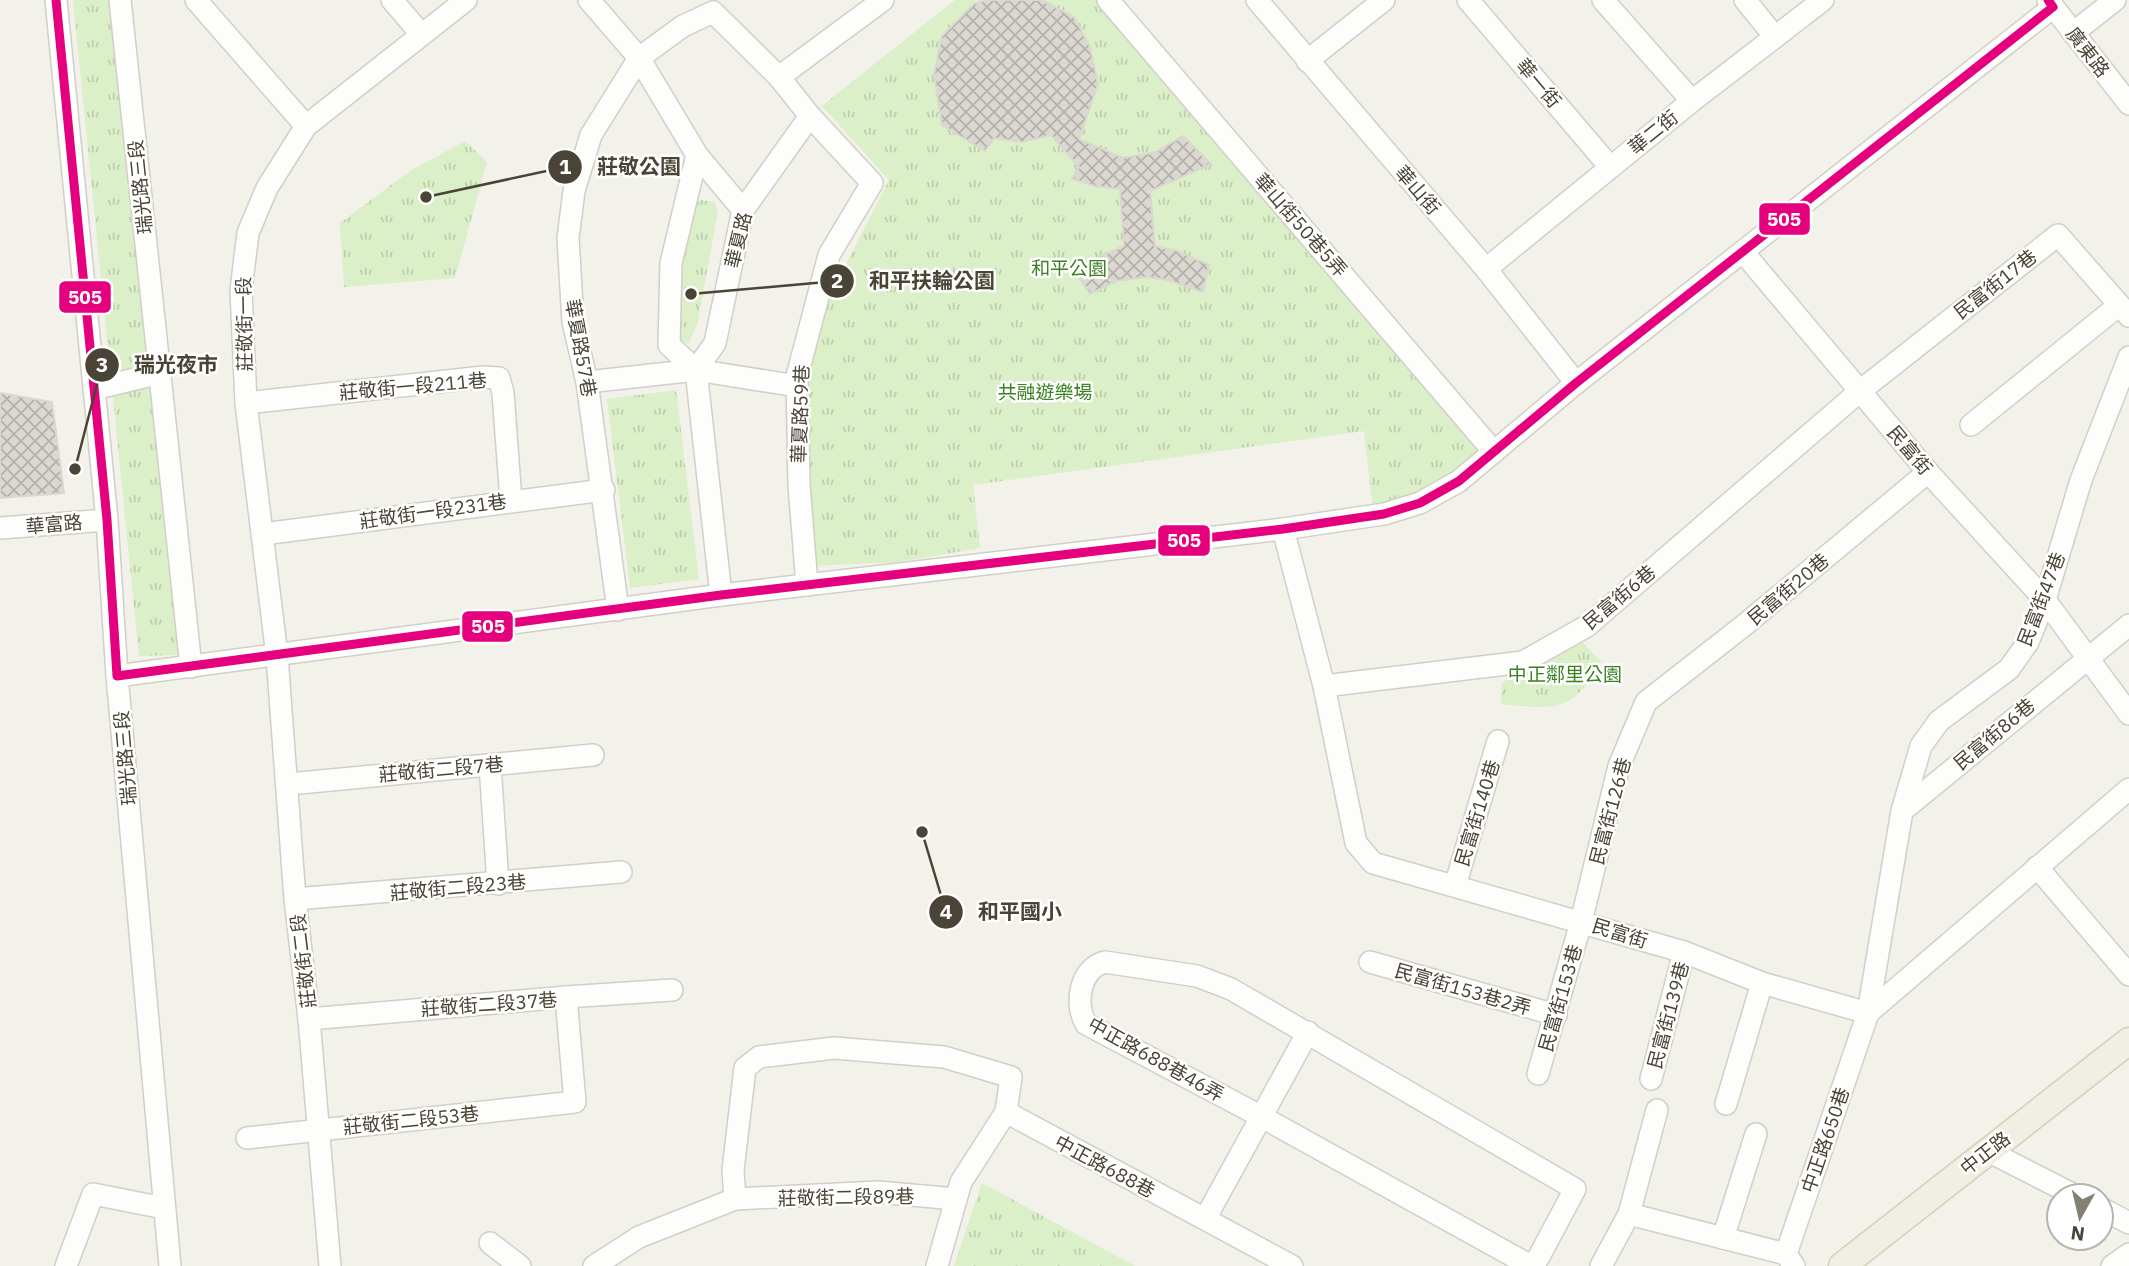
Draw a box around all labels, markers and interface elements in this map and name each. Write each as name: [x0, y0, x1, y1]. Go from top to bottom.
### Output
street label: 廣東路: [2061, 22, 2115, 82]
street label: 華一街: [1511, 53, 1567, 113]
street label: 華二街: [1623, 105, 1683, 159]
street label: 瑞光路三段: [123, 138, 157, 236]
callout: 莊敬公園: [548, 146, 695, 188]
text: 1: [559, 152, 572, 180]
text: 莊敬公園: [597, 152, 681, 180]
street label: 華山街: [1390, 161, 1446, 219]
street label: 華山街50巷5弄: [1250, 168, 1352, 282]
line badge: 505: [1758, 202, 1811, 236]
text: 505: [1767, 207, 1801, 231]
street label: 華夏路: [719, 209, 757, 271]
street label: 民富街17巷: [1949, 244, 2041, 324]
park label: 和平公園: [1031, 256, 1107, 280]
callout: 和平扶輪公園: [820, 260, 1009, 302]
text: 2: [831, 266, 843, 294]
text: 和平扶輪公園: [869, 266, 995, 294]
street label: 莊敬街一段: [231, 276, 257, 372]
line badge: 505: [58, 280, 112, 314]
text: 505: [68, 285, 102, 309]
street label: 華夏路57巷: [561, 297, 601, 399]
callout: 瑞光夜市: [85, 344, 232, 386]
text: 3: [96, 350, 108, 378]
text: 瑞光夜市: [134, 350, 218, 378]
street label: 華夏路59巷: [786, 364, 814, 464]
street label: 莊敬街一段211巷: [338, 368, 488, 404]
park label: 共融遊樂場: [997, 380, 1093, 404]
street label: 民富街: [1882, 420, 1938, 480]
street label: 莊敬街一段231巷: [358, 489, 508, 533]
street label: 華富路: [25, 510, 83, 538]
line badge: 505: [1157, 524, 1211, 557]
text: 505: [1167, 528, 1201, 552]
street label: 民富街20巷: [1742, 548, 1834, 630]
street label: 民富街47巷: [2012, 549, 2070, 649]
street label: 民富街6巷: [1578, 560, 1660, 634]
line badge: 505: [461, 610, 514, 643]
text: 505: [471, 614, 505, 638]
park label: 中正鄰里公園: [1508, 662, 1622, 686]
street label: 民富街86巷: [1948, 693, 2040, 775]
street label: 瑞光路三段: [109, 710, 141, 806]
street label: 莊敬街二段7巷: [377, 752, 505, 786]
street label: 民富街126巷: [1584, 755, 1636, 867]
street label: 民富街140巷: [1449, 757, 1505, 869]
street label: 莊敬街二段23巷: [389, 869, 527, 905]
callout: 和平國小: [929, 891, 1076, 933]
text: 4: [940, 897, 952, 925]
text: 和平國小: [978, 897, 1062, 925]
street label: 莊敬街二段: [285, 912, 321, 1010]
street label: 民富街: [1589, 913, 1651, 953]
street label: 民富街153巷: [1533, 942, 1587, 1054]
street label: 民富街153巷2弄: [1392, 958, 1534, 1020]
street label: 民富街139巷: [1642, 959, 1694, 1071]
street label: 莊敬街二段37巷: [420, 987, 558, 1021]
street label: 中正路688巷46弄: [1084, 1012, 1228, 1106]
street label: 中正路650巷: [1796, 1084, 1854, 1196]
street label: 莊敬街二段53巷: [342, 1101, 480, 1139]
street label: 中正路: [1955, 1126, 2015, 1180]
street label: 中正路688巷: [1051, 1130, 1159, 1202]
north arrow: [2045, 1182, 2115, 1252]
street label: 莊敬街二段89巷: [777, 1184, 915, 1210]
text: N: [2069, 1221, 2086, 1247]

